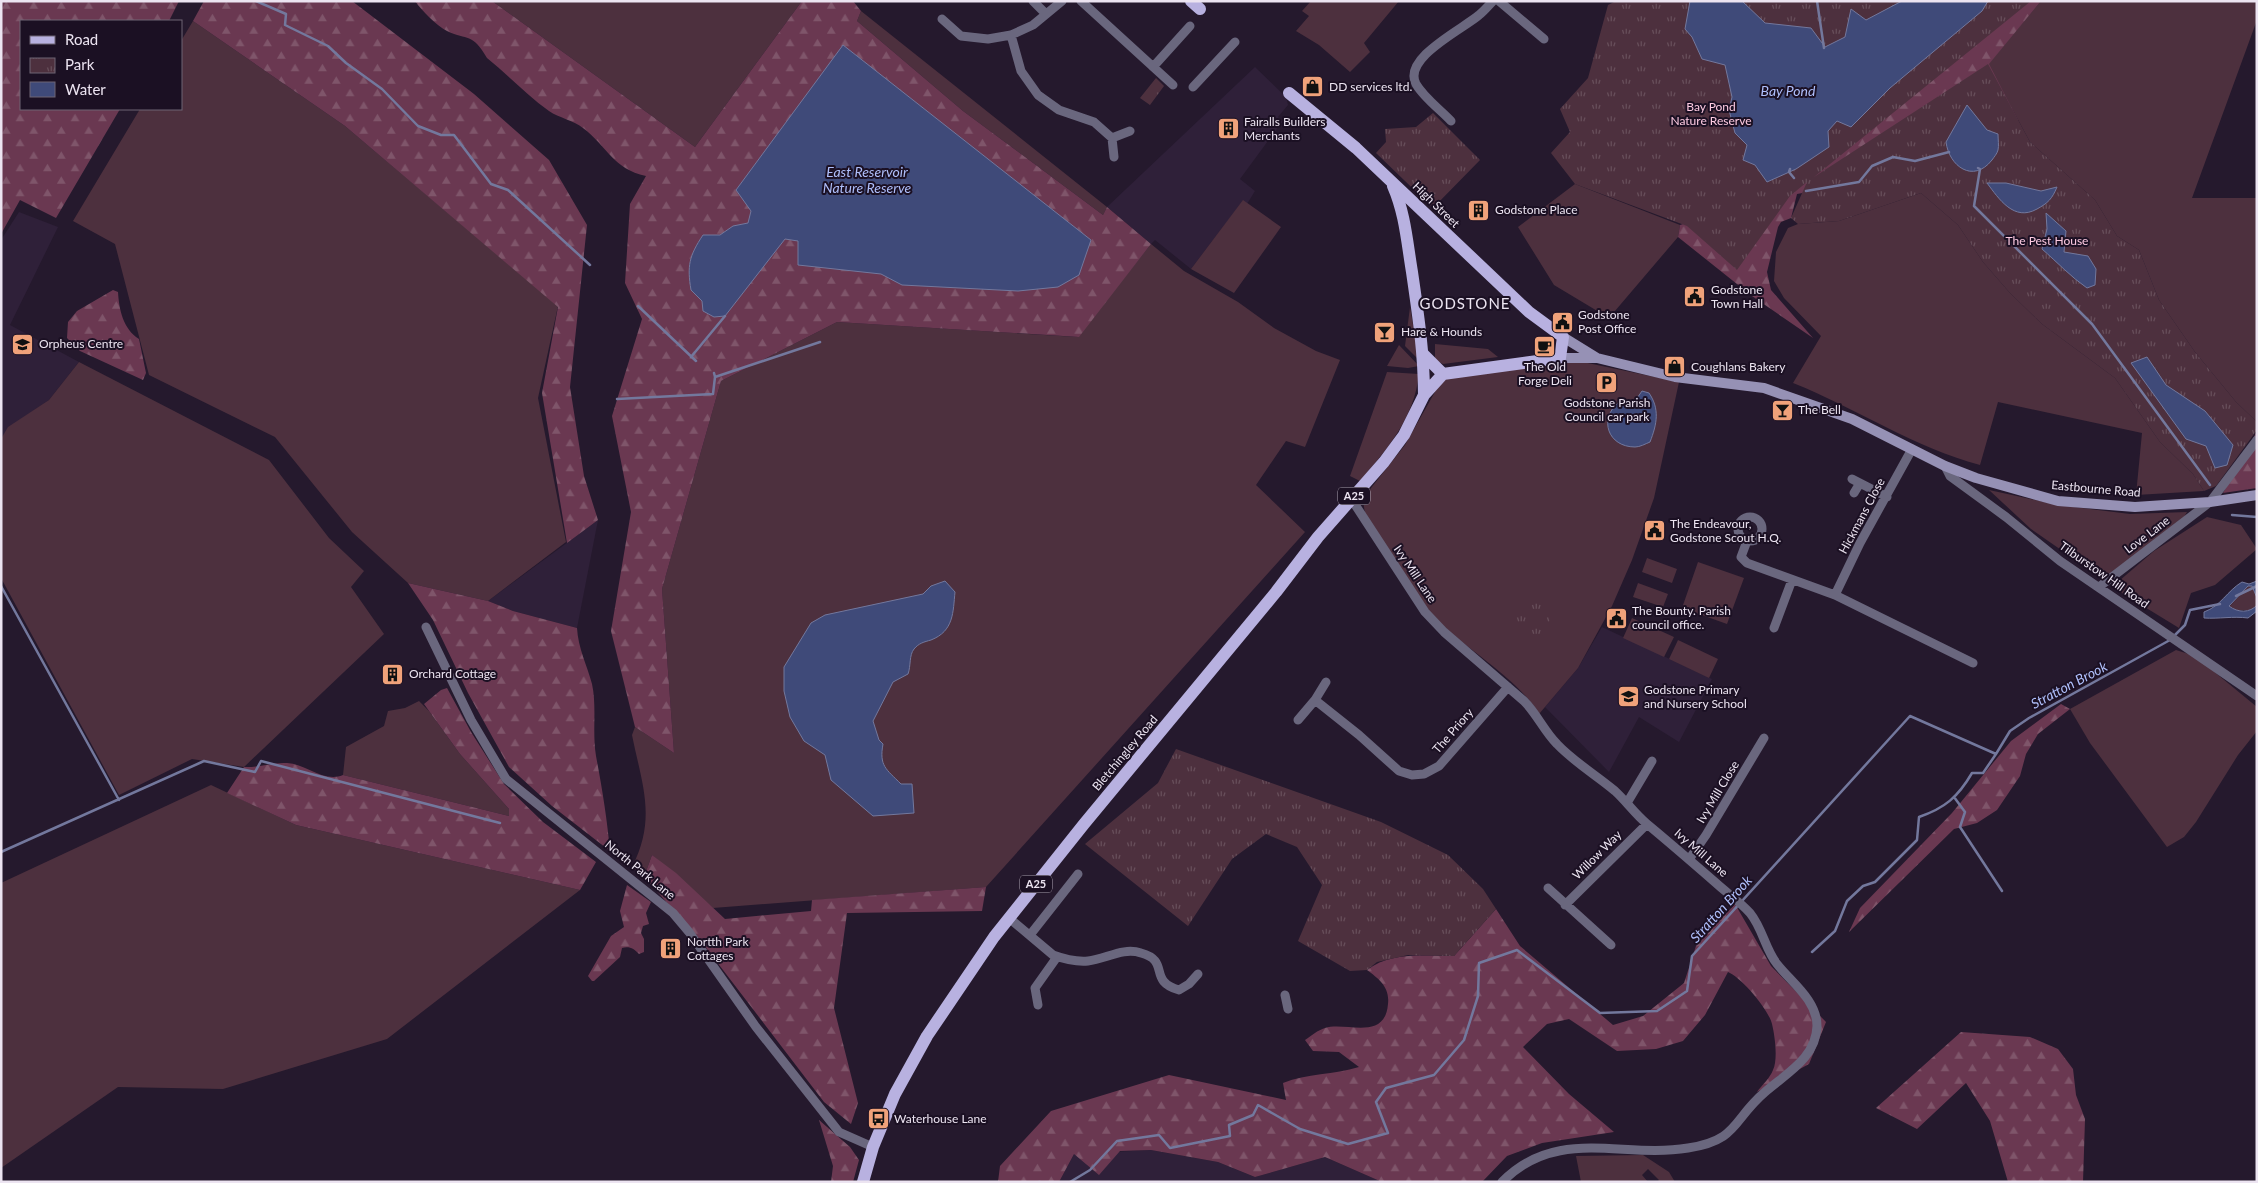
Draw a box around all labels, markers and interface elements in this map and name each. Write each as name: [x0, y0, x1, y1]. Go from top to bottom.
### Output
legend: [20, 20, 182, 110]
text: Road: [65, 30, 98, 48]
text: Park: [65, 55, 95, 73]
shop icon: DD services ltd.: [1301, 75, 1325, 99]
place label: DD services ltd.: [1329, 79, 1412, 94]
text: Water: [65, 80, 106, 98]
water label: Bay Pond: [1761, 82, 1816, 99]
park label: Bay Pond Nature Reserve: [1670, 99, 1752, 128]
place label: Fairalls Builders Merchants: [1244, 114, 1326, 143]
building icon: Fairalls Builders Merchants: [1216, 117, 1240, 141]
water label: East Reservoir Nature Reserve: [823, 163, 912, 196]
street label: High Street: [1410, 179, 1463, 231]
building icon: Godstone Place: [1467, 198, 1491, 222]
place label: Godstone Place: [1495, 202, 1578, 217]
park label: The Pest House: [2006, 233, 2088, 248]
place label: Godstone Town Hall: [1711, 282, 1763, 311]
public building icon: Godstone Town Hall: [1683, 285, 1707, 309]
district label: GODSTONE: [1419, 294, 1511, 312]
place label: Godstone Post Office: [1578, 307, 1636, 336]
public building icon: Godstone Post Office: [1550, 310, 1574, 334]
bar icon: Hare & Hounds: [1373, 320, 1397, 344]
place label: Hare & Hounds: [1401, 324, 1482, 339]
school or university icon: Orpheus Centre: [11, 332, 35, 356]
cafe icon: The Old Forge Deli: [1533, 334, 1557, 358]
place label: Orpheus Centre: [39, 336, 123, 351]
shop icon: Coughlans Bakery: [1663, 355, 1687, 379]
place label: The Old Forge Deli: [1518, 359, 1572, 388]
place label: Coughlans Bakery: [1691, 359, 1786, 374]
parking icon: Godstone Parish Council car park: [1595, 370, 1619, 394]
place label: Godstone Parish Council car park: [1564, 395, 1650, 424]
bar icon: The Bell: [1770, 398, 1794, 422]
place label: The Bell: [1798, 402, 1841, 417]
street label: Hickmans Close: [1835, 475, 1888, 556]
street label: Eastbourne Road: [2051, 477, 2141, 500]
road number: A25: [1338, 488, 1370, 504]
street label: Love Lane: [2121, 513, 2172, 557]
place label: The Endeavour, Godstone Scout H.Q.: [1670, 516, 1782, 545]
public building icon: The Endeavour, Godstone Scout H.Q.: [1642, 519, 1666, 543]
street label: Tilburstow Hill Road: [2056, 538, 2152, 611]
street label: Ivy Mill Lane: [1391, 542, 1440, 605]
place label: The Bounty. Parish council office.: [1632, 603, 1731, 632]
public building icon: The Bounty. Parish council office.: [1604, 606, 1628, 630]
water label: Stratton Brook: [2028, 657, 2110, 712]
building icon: Orchard Cottage: [381, 662, 405, 686]
place label: Orchard Cottage: [409, 666, 496, 681]
place label: Godstone Primary and Nursery School: [1644, 682, 1747, 711]
school or university icon: Godstone Primary and Nursery School: [1616, 685, 1640, 709]
street label: The Priory: [1429, 704, 1477, 756]
street label: Bletchingley Road: [1089, 712, 1161, 793]
street label: Ivy Mill Close: [1693, 758, 1742, 826]
street label: Ivy Mill Lane: [1671, 825, 1731, 880]
street label: Willow Way: [1569, 826, 1625, 882]
street label: North Park Lane: [602, 837, 678, 902]
water label: Stratton Brook: [1686, 871, 1755, 946]
road number: A25: [1020, 876, 1052, 892]
place label: Nortth Park Cottages: [687, 934, 749, 963]
building icon: Nortth Park Cottages: [659, 937, 683, 961]
bus stop icon: Waterhouse Lane: [866, 1107, 890, 1131]
place label: Waterhouse Lane: [894, 1111, 987, 1126]

